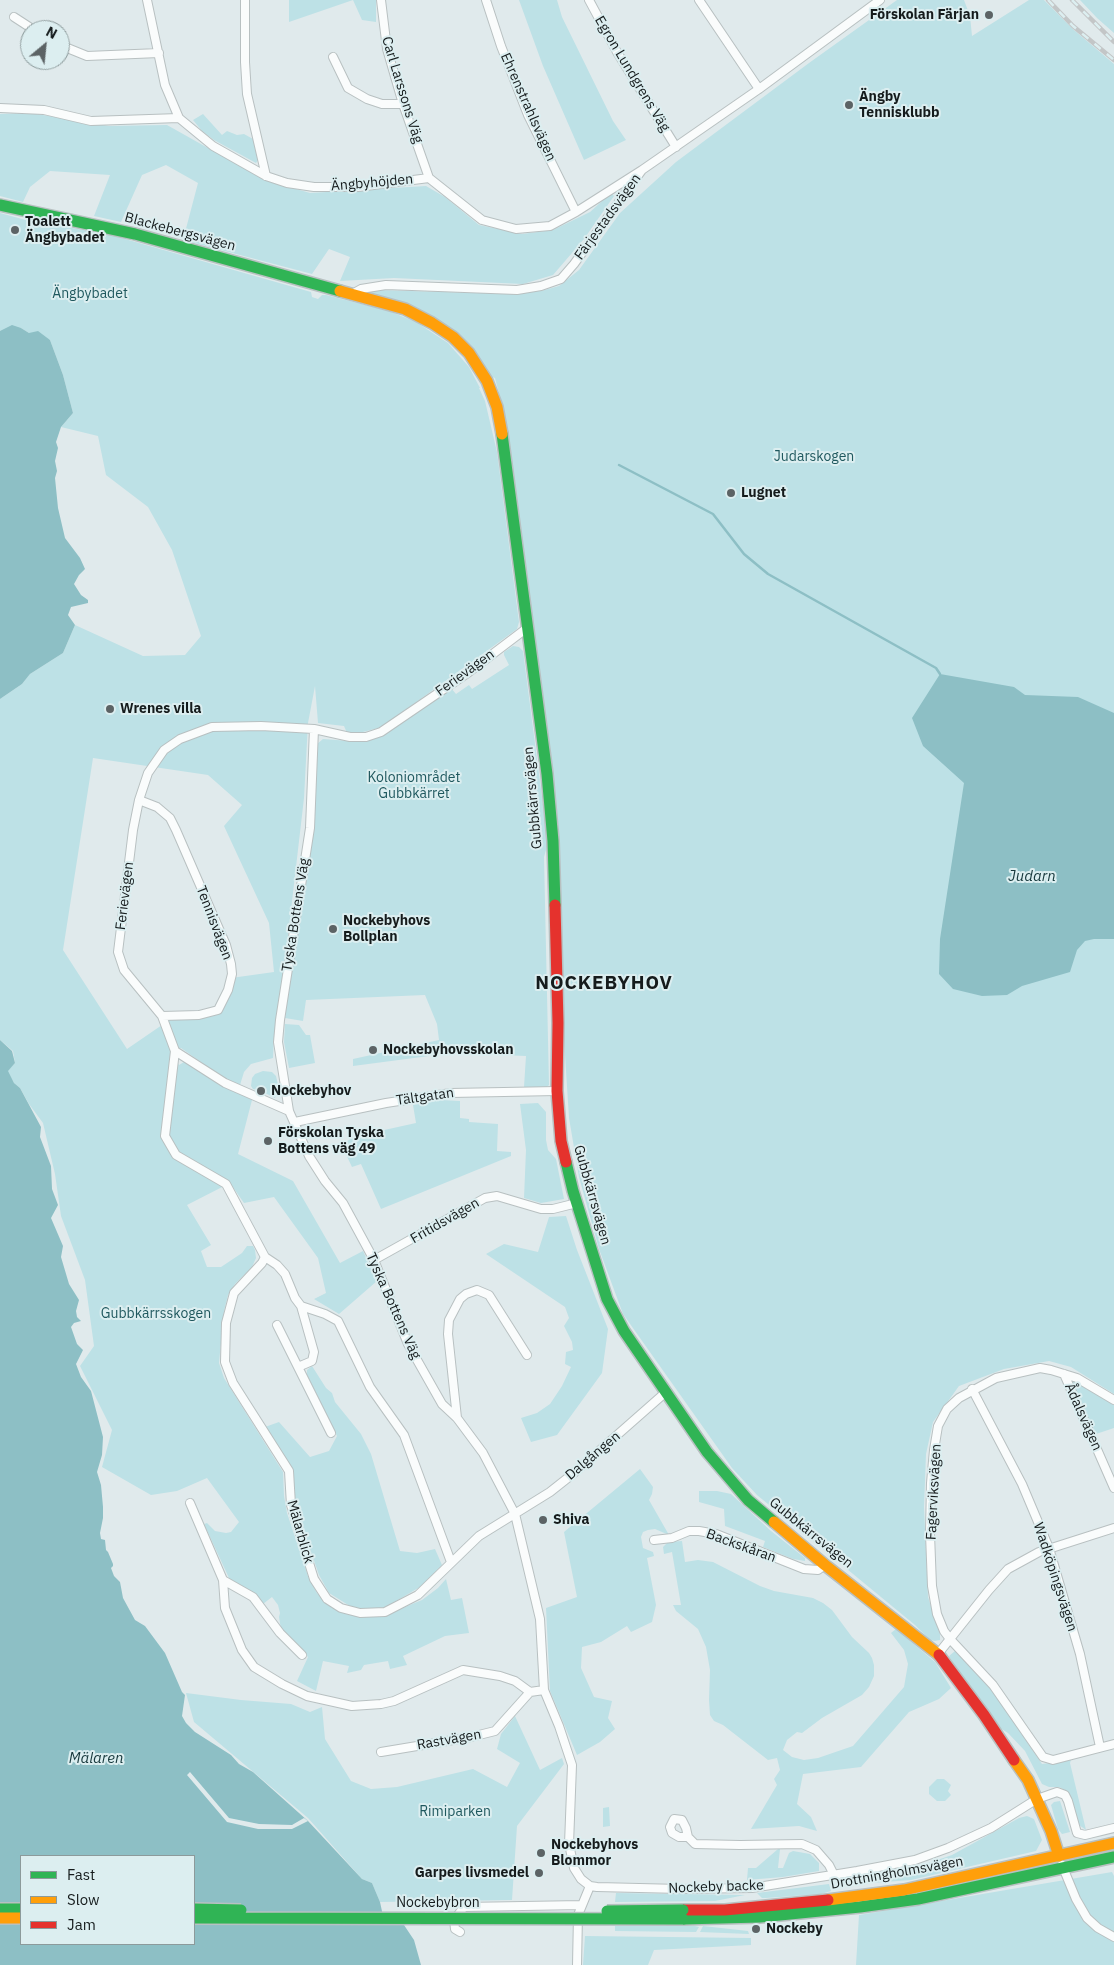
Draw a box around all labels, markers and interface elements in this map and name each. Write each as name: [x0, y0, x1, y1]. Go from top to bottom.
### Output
place label: Förskolan Färjan: [870, 7, 979, 23]
marker: Förskolan Färjan: [983, 9, 995, 21]
street label: Egron Lundgrens Väg: [591, 13, 673, 135]
north arrow: [20, 20, 70, 70]
text: N: [43, 22, 60, 43]
street label: Carl Larssons Väg: [378, 35, 426, 145]
street label: Ehrenstrahlsvägen: [497, 50, 559, 164]
place label: Ängby Tennisklubb: [859, 89, 940, 121]
marker: Ängby Tennisklubb: [843, 99, 855, 111]
street label: Ängbyhöjden: [330, 171, 414, 195]
street label: Färjestadsvägen: [571, 171, 645, 263]
street label: Blackebergsvägen: [123, 209, 237, 255]
place label: Toalett Ängbybadet: [25, 214, 105, 246]
marker: Toalett Ängbybadet: [9, 224, 21, 236]
park label: Ängbybadet: [52, 286, 128, 302]
park label: Judarskogen: [774, 449, 854, 465]
place label: Lugnet: [741, 485, 786, 501]
marker: Lugnet: [725, 487, 737, 499]
street label: Ferievägen: [432, 646, 498, 700]
place label: Wrenes villa: [120, 701, 201, 717]
marker: Wrenes villa: [104, 703, 116, 715]
street label: Gubbkärrsvägen: [520, 746, 546, 850]
park label: Koloniområdet Gubbkärret: [368, 770, 460, 802]
street label: Tyska Bottens Väg: [279, 857, 313, 973]
street label: Ferievägen: [112, 861, 138, 931]
water label: Judarn: [1008, 868, 1056, 886]
street label: Tennisvägen: [192, 884, 236, 962]
place label: Nockebyhovs Bollplan: [343, 913, 430, 946]
marker: Nockebyhovs Bollplan: [327, 923, 339, 935]
district label: NOCKEBYHOV: [534, 973, 674, 995]
place label: Nockebyhovsskolan: [383, 1042, 513, 1058]
marker: Nockebyhovsskolan: [367, 1044, 379, 1056]
place label: Nockebyhov: [271, 1083, 351, 1099]
marker: Nockebyhov: [255, 1085, 267, 1097]
street label: Tältgatan: [395, 1085, 455, 1109]
place label: Förskolan Tyska Bottens väg 49: [278, 1125, 384, 1158]
marker: Förskolan Tyska Bottens väg 49: [262, 1135, 274, 1147]
street label: Gubbkärrsvägen: [570, 1143, 614, 1247]
street label: Fritidsvägen: [408, 1195, 482, 1247]
street label: Tyska Bottens Väg: [362, 1250, 424, 1362]
park label: Gubbkärrsskogen: [101, 1306, 211, 1322]
street label: Ådalsvägen: [1061, 1381, 1105, 1453]
street label: Dalgången: [562, 1428, 624, 1484]
street label: Fagerviksvägen: [923, 1443, 945, 1541]
street label: Gubbkärrsvägen: [766, 1494, 856, 1572]
street label: Mälarblick: [283, 1498, 317, 1566]
place label: Shiva: [553, 1512, 589, 1528]
marker: Shiva: [537, 1514, 549, 1526]
street label: Wadköpingsvägen: [1029, 1520, 1081, 1634]
street label: Backskåran: [704, 1526, 778, 1566]
street label: Rastvägen: [415, 1726, 483, 1754]
water label: Mälaren: [69, 1750, 123, 1768]
park label: Rimiparken: [419, 1804, 491, 1820]
place label: Nockebyhovs Blommor: [551, 1837, 638, 1870]
marker: Nockebyhovs Blommor: [535, 1847, 547, 1859]
street label: Drottningholmsvägen: [829, 1853, 965, 1893]
legend: [20, 1855, 195, 1945]
text: Fast: [67, 1865, 95, 1884]
place label: Garpes livsmedel: [415, 1865, 529, 1881]
marker: Garpes livsmedel: [533, 1867, 545, 1879]
street label: Nockeby backe: [668, 1877, 764, 1897]
text: Slow: [67, 1890, 100, 1909]
street label: Nockebybron: [396, 1895, 480, 1911]
text: Jam: [67, 1915, 96, 1934]
place label: Nockeby: [766, 1921, 823, 1937]
marker: Nockeby: [750, 1923, 762, 1935]

